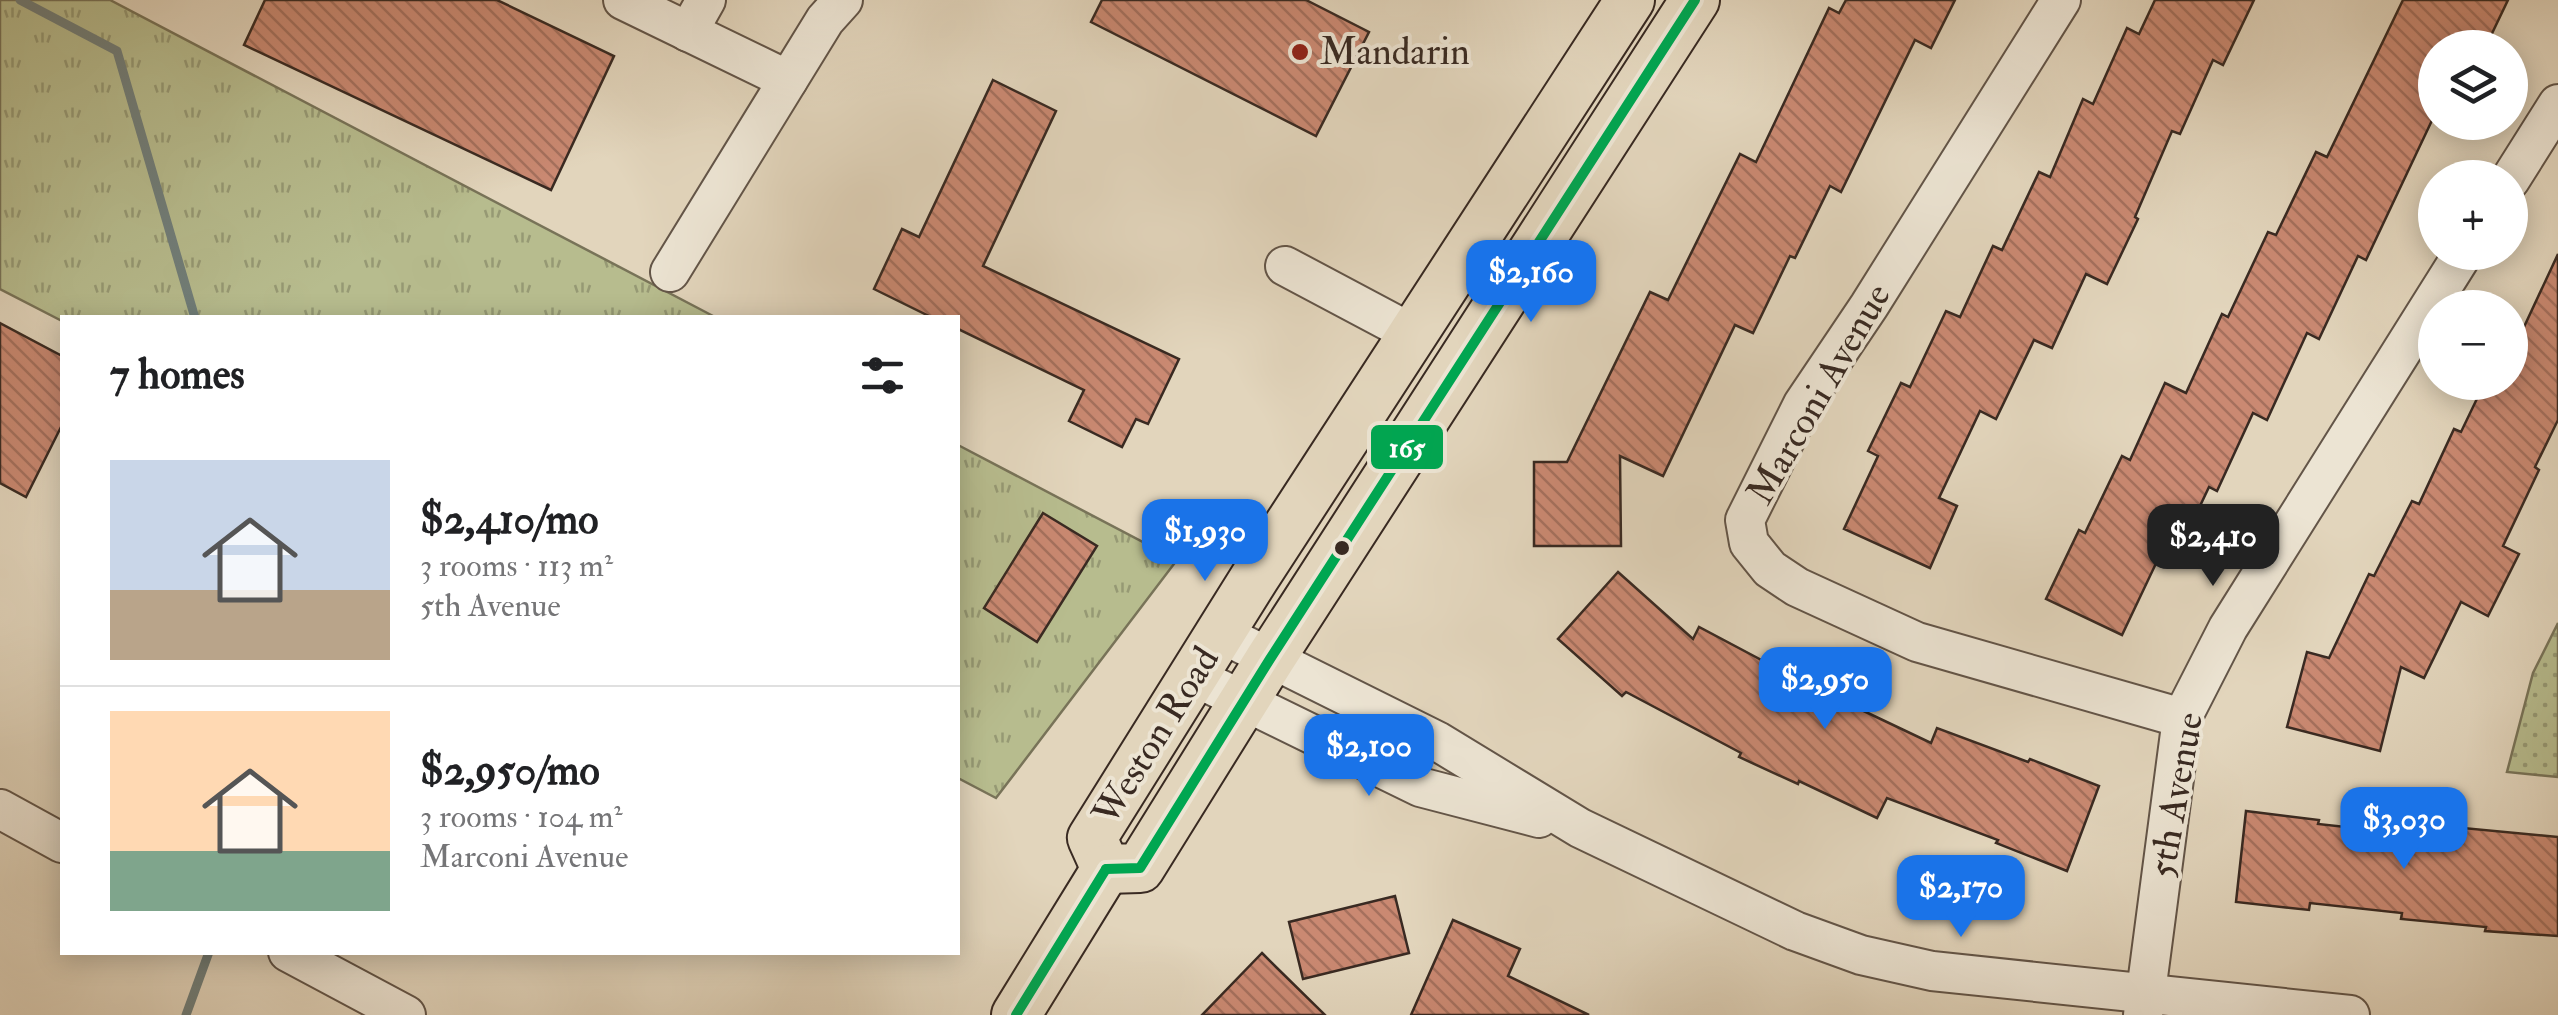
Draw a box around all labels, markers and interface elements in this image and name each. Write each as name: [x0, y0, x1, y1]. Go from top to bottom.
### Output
place label: Mandarin: [1320, 28, 1470, 76]
map controls: [2418, 30, 2528, 400]
button: layers: [2418, 30, 2528, 140]
marker: Mandarin: [1289, 41, 1311, 63]
button: +: [2418, 160, 2528, 270]
pin: $2,160: [1450, 240, 1612, 325]
text: $2,160: [1488, 252, 1574, 292]
street label: Marconi Avenue: [1736, 275, 1902, 513]
button: −: [2418, 290, 2528, 400]
icon: filters: [855, 348, 910, 403]
text: 7 homes: [110, 349, 245, 401]
line badge: 165: [1369, 423, 1445, 471]
text: 165: [1389, 431, 1426, 466]
text: $2,410/mo: [420, 494, 598, 546]
pin: $1,930: [1124, 499, 1286, 584]
icon: home: [190, 500, 310, 620]
pin: $2,410: [2132, 504, 2294, 589]
text: $1,930: [1164, 511, 1246, 551]
text: $2,410: [2169, 516, 2257, 556]
unlabelled marker: [1332, 538, 1352, 558]
text: 3 rooms · 113 m²: [420, 546, 613, 586]
text: 5th Avenue: [420, 586, 561, 626]
street label: Weston Road: [1082, 638, 1230, 835]
pin: $2,950: [1744, 647, 1906, 732]
text: $2,950: [1781, 659, 1869, 699]
street label: 5th Avenue: [2138, 709, 2214, 881]
pin: $2,100: [1288, 714, 1450, 799]
text: $2,100: [1326, 726, 1412, 766]
text: $2,950/mo: [420, 745, 600, 797]
icon: home: [190, 751, 310, 871]
pin: $3,030: [2323, 787, 2485, 872]
text: 3 rooms · 104 m²: [420, 797, 623, 837]
text: $3,030: [2362, 799, 2446, 839]
text: Marconi Avenue: [420, 837, 628, 877]
pin: $2,170: [1880, 855, 2042, 940]
text: $2,170: [1919, 867, 2003, 907]

